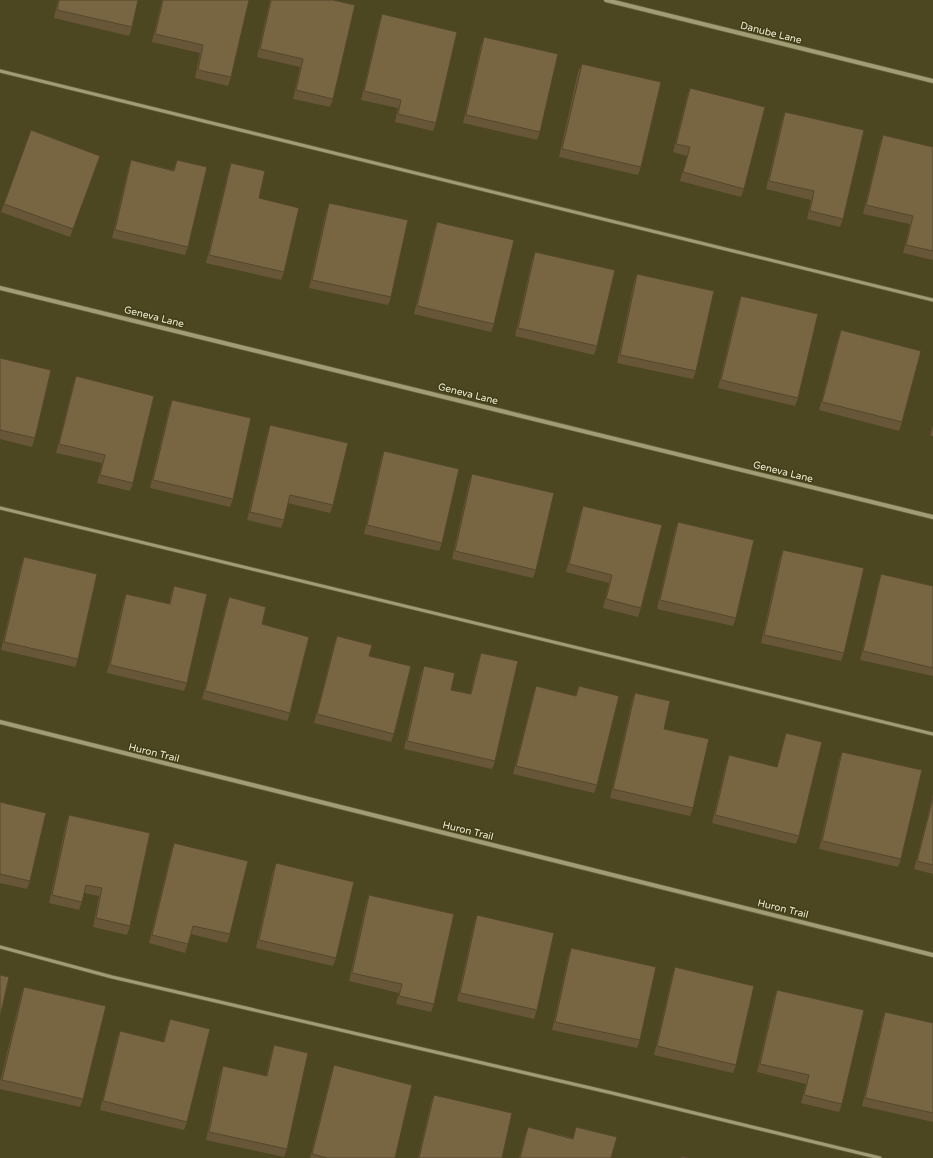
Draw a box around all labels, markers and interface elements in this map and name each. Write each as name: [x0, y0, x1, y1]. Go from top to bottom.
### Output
street label: Danube Lane: [739, 20, 803, 47]
street label: Geneva Lane: [123, 304, 186, 330]
street label: Geneva Lane: [437, 381, 500, 407]
street label: Geneva Lane: [752, 459, 815, 485]
street label: Huron Trail: [127, 741, 181, 765]
street label: Huron Trail: [441, 819, 495, 843]
street label: Huron Trail: [756, 897, 810, 921]

